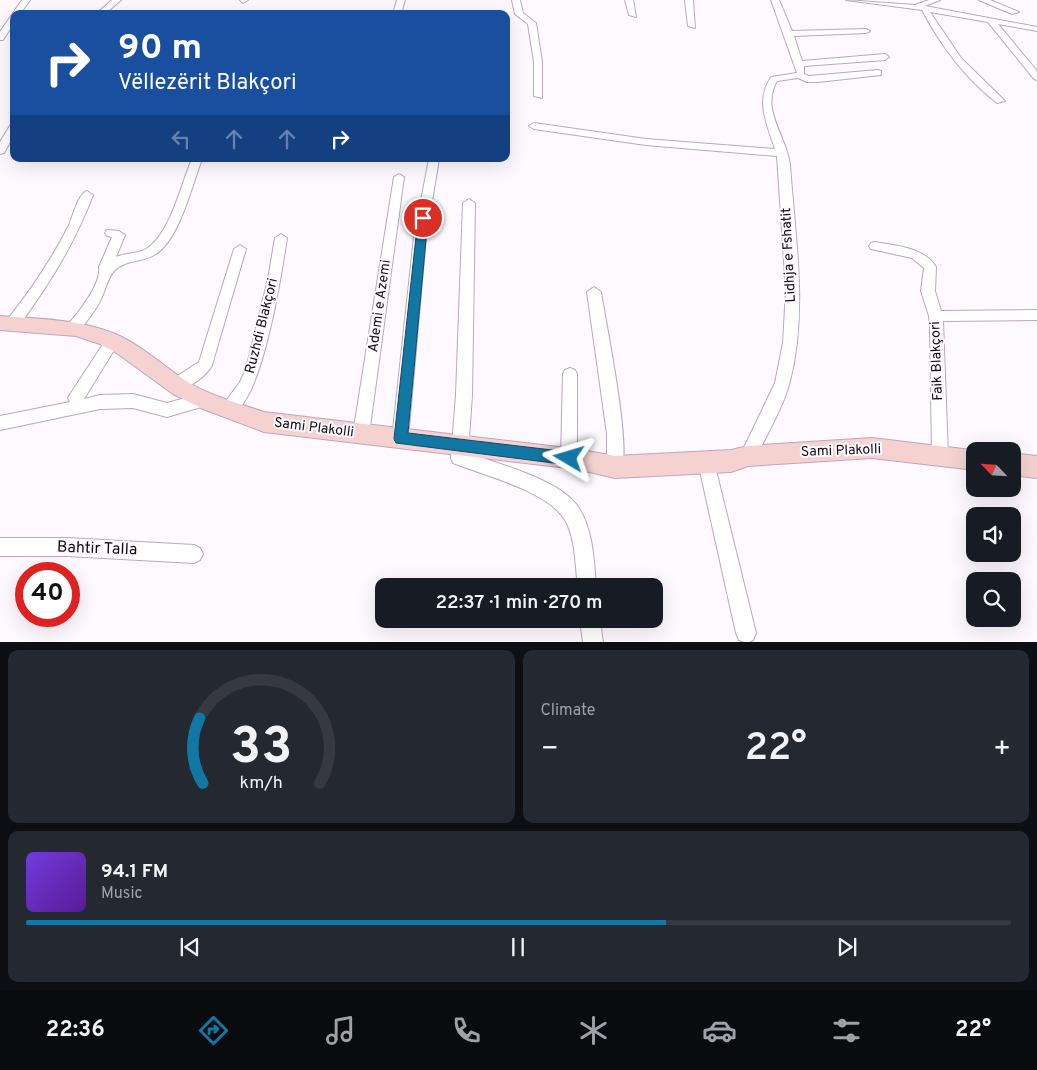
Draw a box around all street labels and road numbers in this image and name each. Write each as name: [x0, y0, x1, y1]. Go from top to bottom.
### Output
street label: Lidhja e Fshatit: [778, 207, 800, 303]
street label: Ademi e Azemi: [365, 259, 395, 353]
street label: Ruzhdi Blakçori: [242, 276, 282, 376]
street label: Faik Blakçori: [927, 321, 947, 401]
street label: Sami Plakolli: [273, 415, 355, 441]
street label: Sami Plakolli: [801, 441, 881, 461]
street label: Bahtir Talla: [56, 538, 138, 560]

